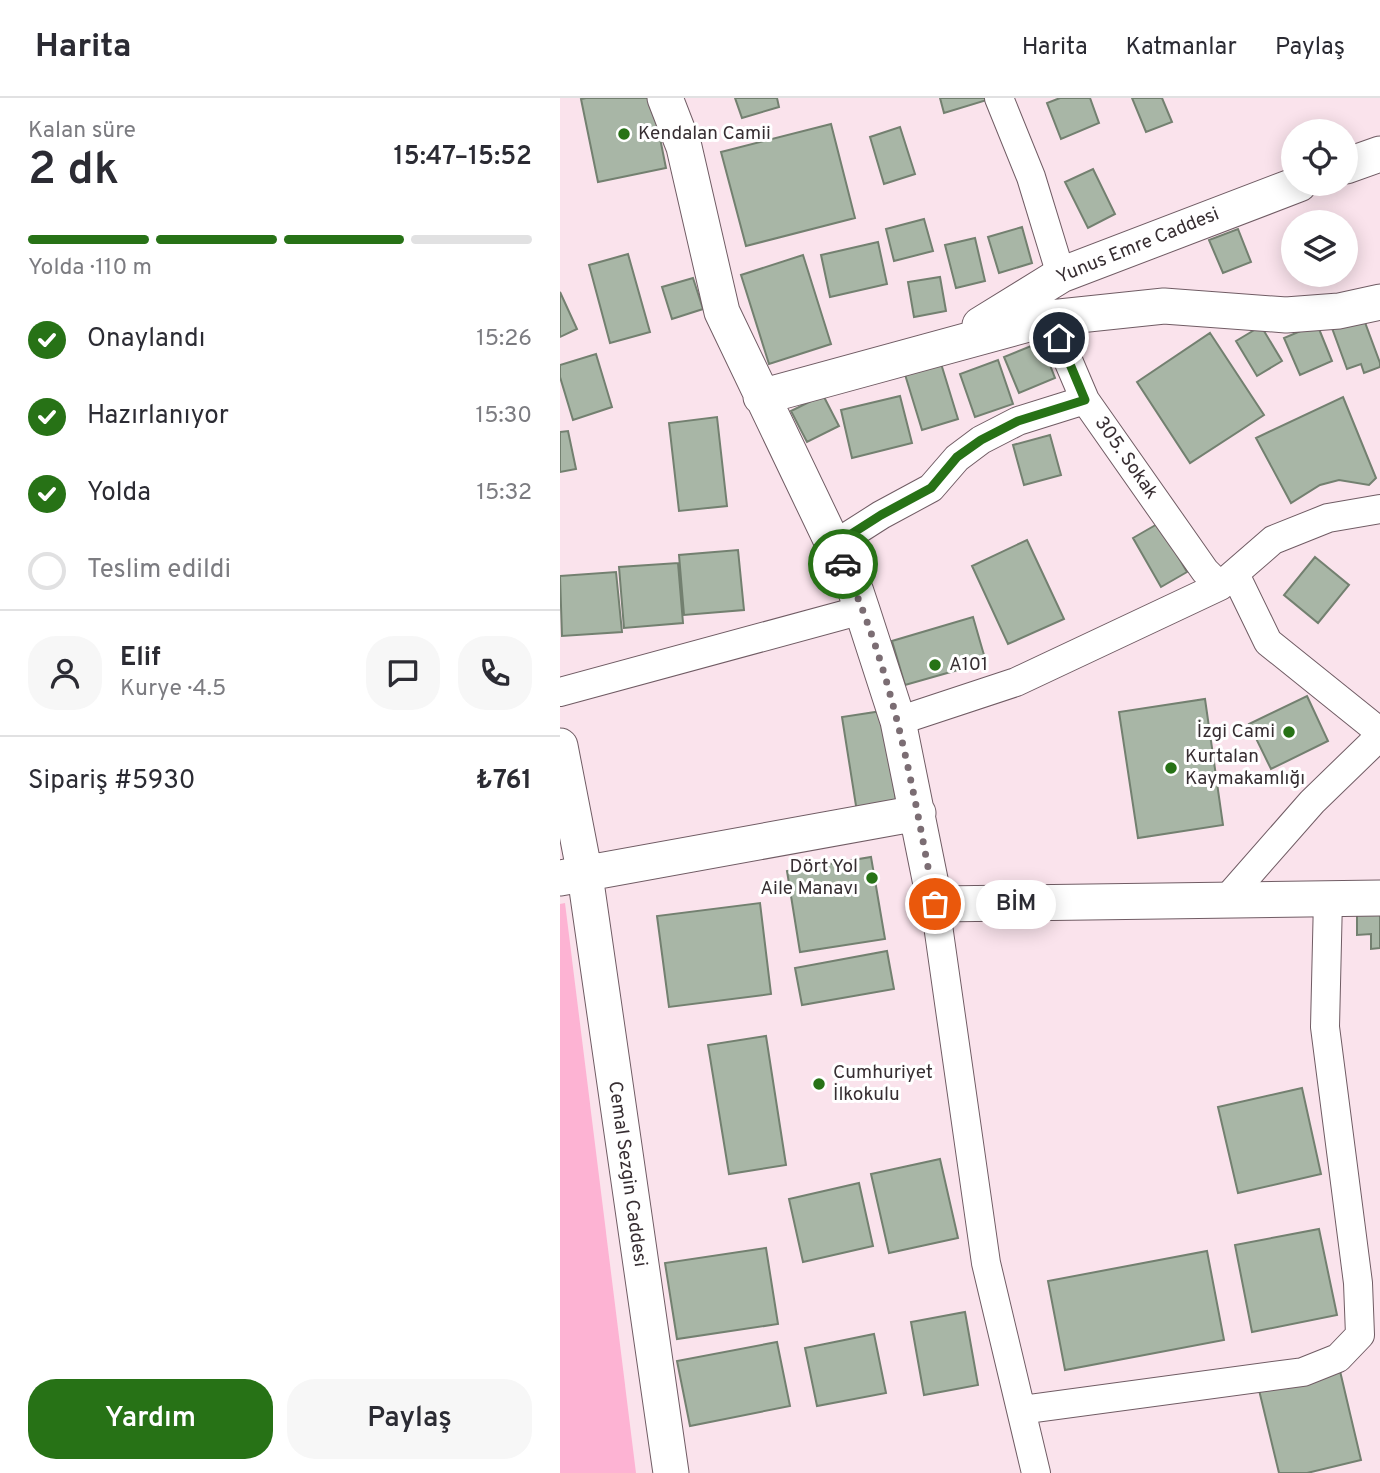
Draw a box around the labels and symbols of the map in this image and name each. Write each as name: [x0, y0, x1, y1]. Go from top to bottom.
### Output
place label: Kendalan Camii: [638, 122, 771, 146]
marker: Kendalan Camii: [616, 126, 632, 142]
street label: Yunus Emre Caddesi: [1053, 202, 1223, 290]
pin: [1029, 308, 1089, 368]
street label: 305. Sokak: [1089, 412, 1163, 504]
courier: [808, 529, 878, 599]
place label: A101: [949, 653, 988, 677]
marker: A101: [927, 657, 943, 673]
place label: İzgi Cami: [1197, 719, 1275, 744]
marker: İzgi Cami: [1281, 724, 1297, 740]
place label: Kurtalan Kaymakamlığı: [1185, 745, 1305, 791]
marker: Kurtalan Kaymakamlığı: [1163, 760, 1179, 776]
place label: Dört Yol Aile Manavı: [760, 855, 858, 901]
marker: Dört Yol Aile Manavı: [864, 870, 880, 886]
pin: [905, 874, 965, 934]
callout: BİM: [977, 880, 1058, 928]
place label: Cumhuriyet İlkokulu: [833, 1061, 933, 1107]
marker: Cumhuriyet İlkokulu: [811, 1076, 827, 1092]
street label: Cemal Sezgin Caddesi: [602, 1080, 652, 1268]

